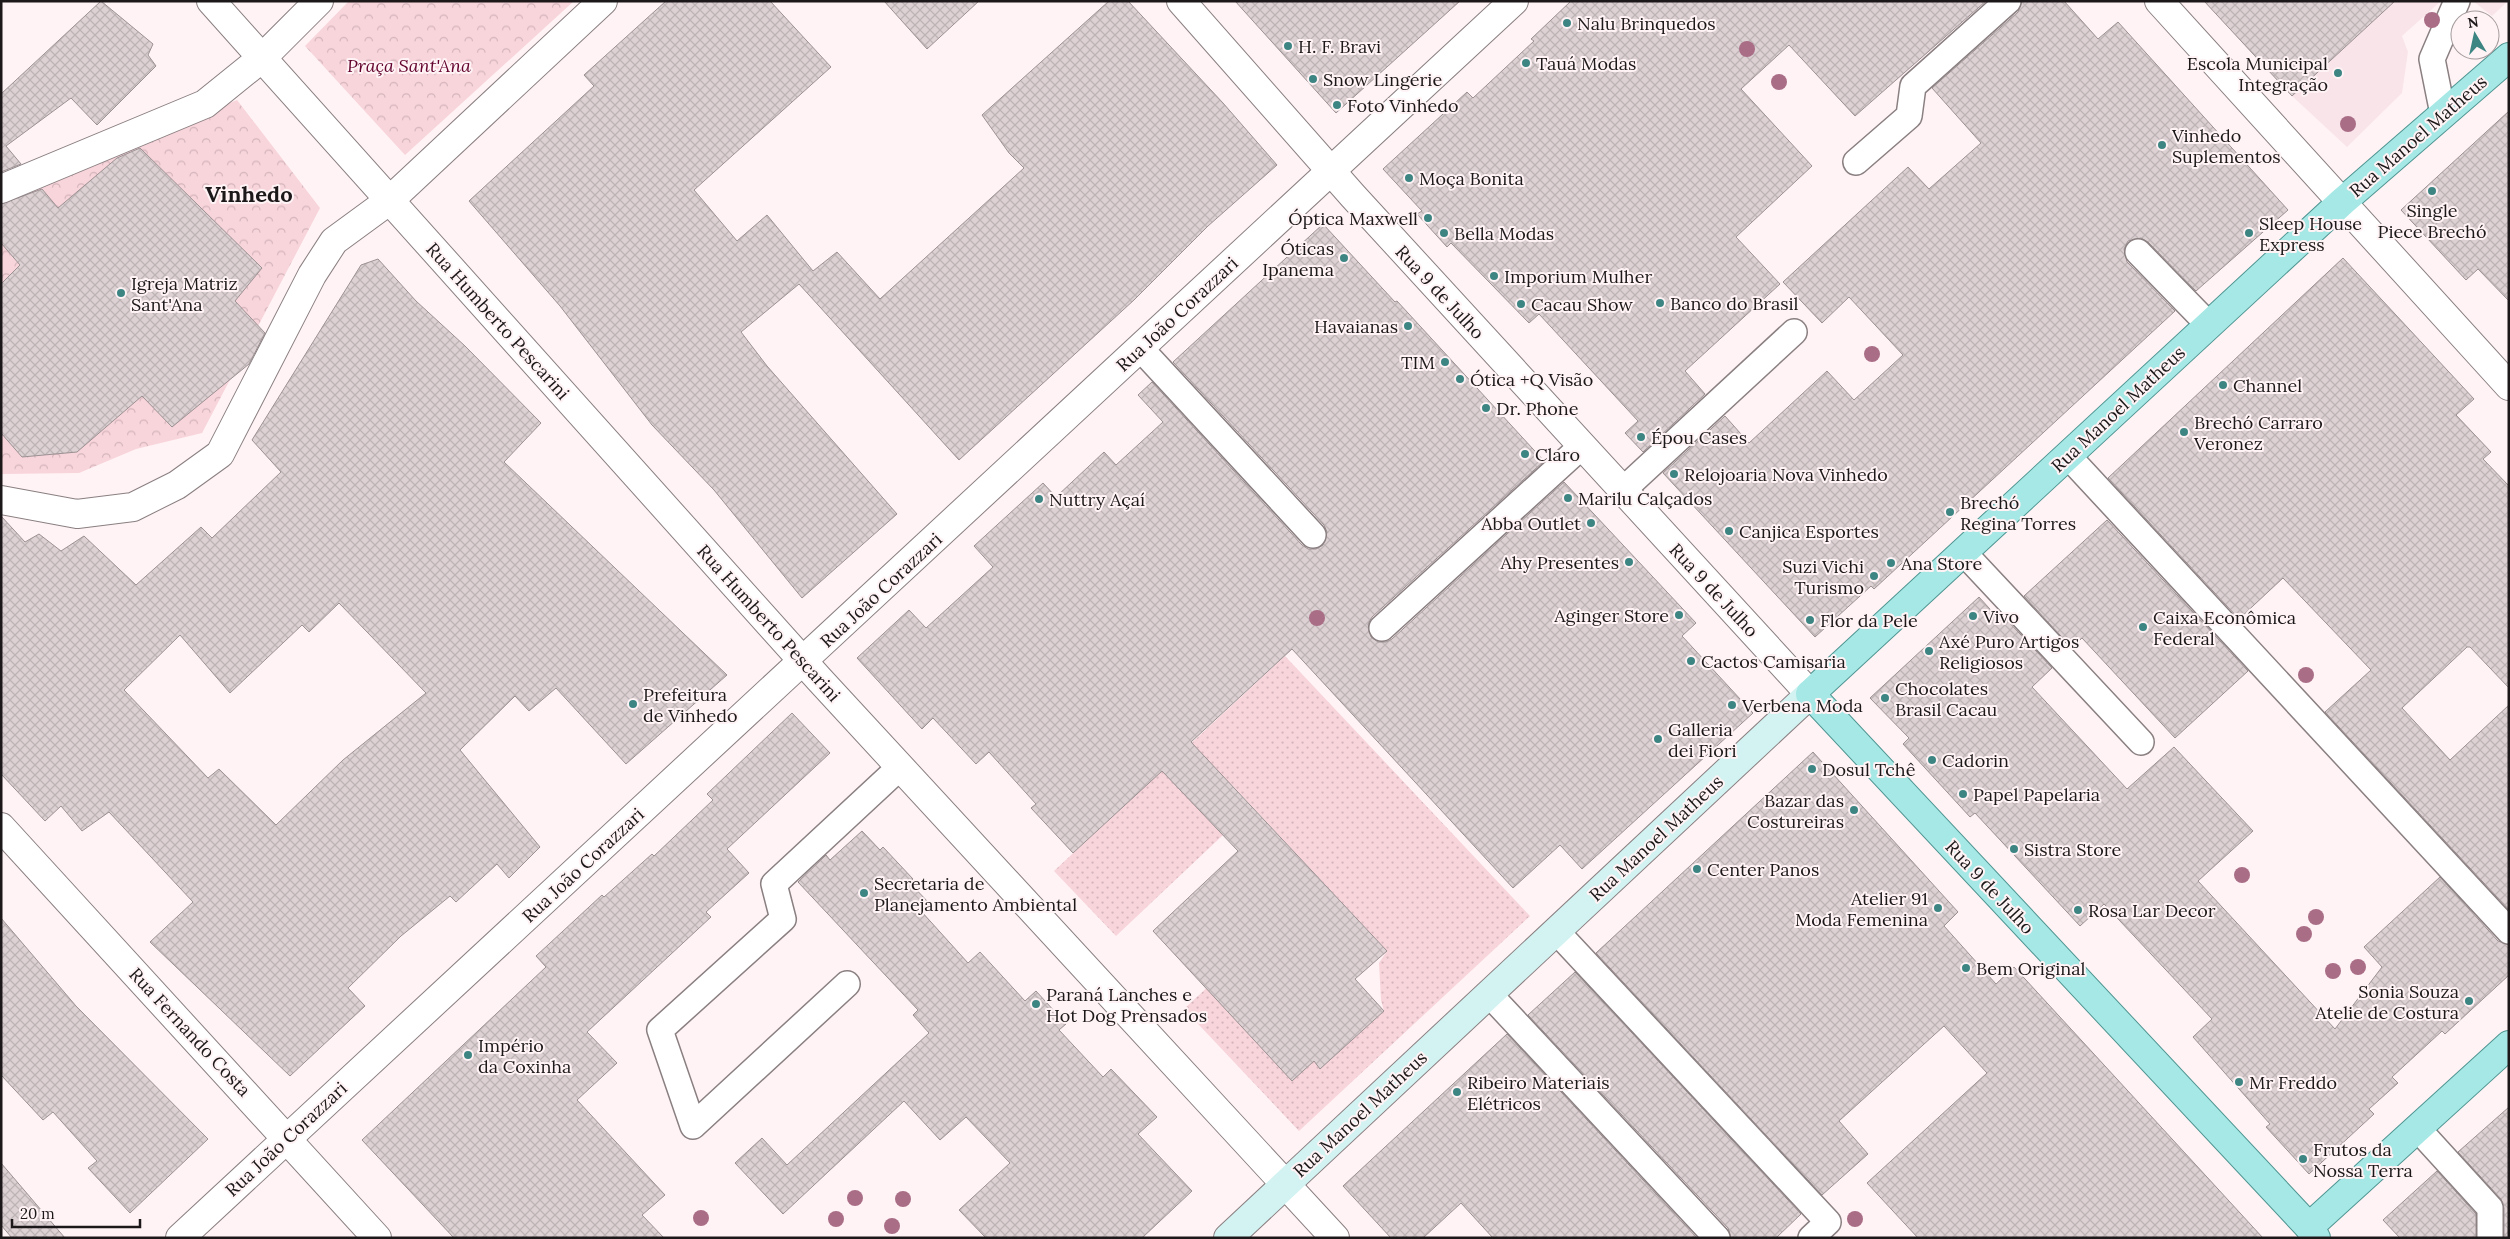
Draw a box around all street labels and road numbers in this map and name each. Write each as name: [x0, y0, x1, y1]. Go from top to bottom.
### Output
street label: Rua Manoel Matheus: [2344, 70, 2492, 202]
street label: Rua Humberto Pescarini: [421, 238, 575, 404]
street label: Rua 9 de Julho: [1391, 240, 1489, 344]
street label: Rua João Corazzari: [1111, 252, 1243, 376]
street label: Rua Manoel Matheus: [2046, 341, 2190, 477]
street label: Rua João Corazzari: [815, 528, 947, 652]
street label: Rua 9 de Julho: [1665, 538, 1763, 642]
street label: Rua Humberto Pescarini: [692, 540, 846, 706]
street label: Rua Manoel Matheus: [1584, 770, 1728, 906]
street label: Rua João Corazzari: [517, 803, 649, 927]
street label: Rua 9 de Julho: [1941, 835, 2039, 939]
street label: Rua Fernando Costa: [124, 963, 256, 1101]
street label: Rua Manoel Matheus: [1288, 1046, 1432, 1182]
street label: Rua João Corazzari: [220, 1077, 352, 1201]

